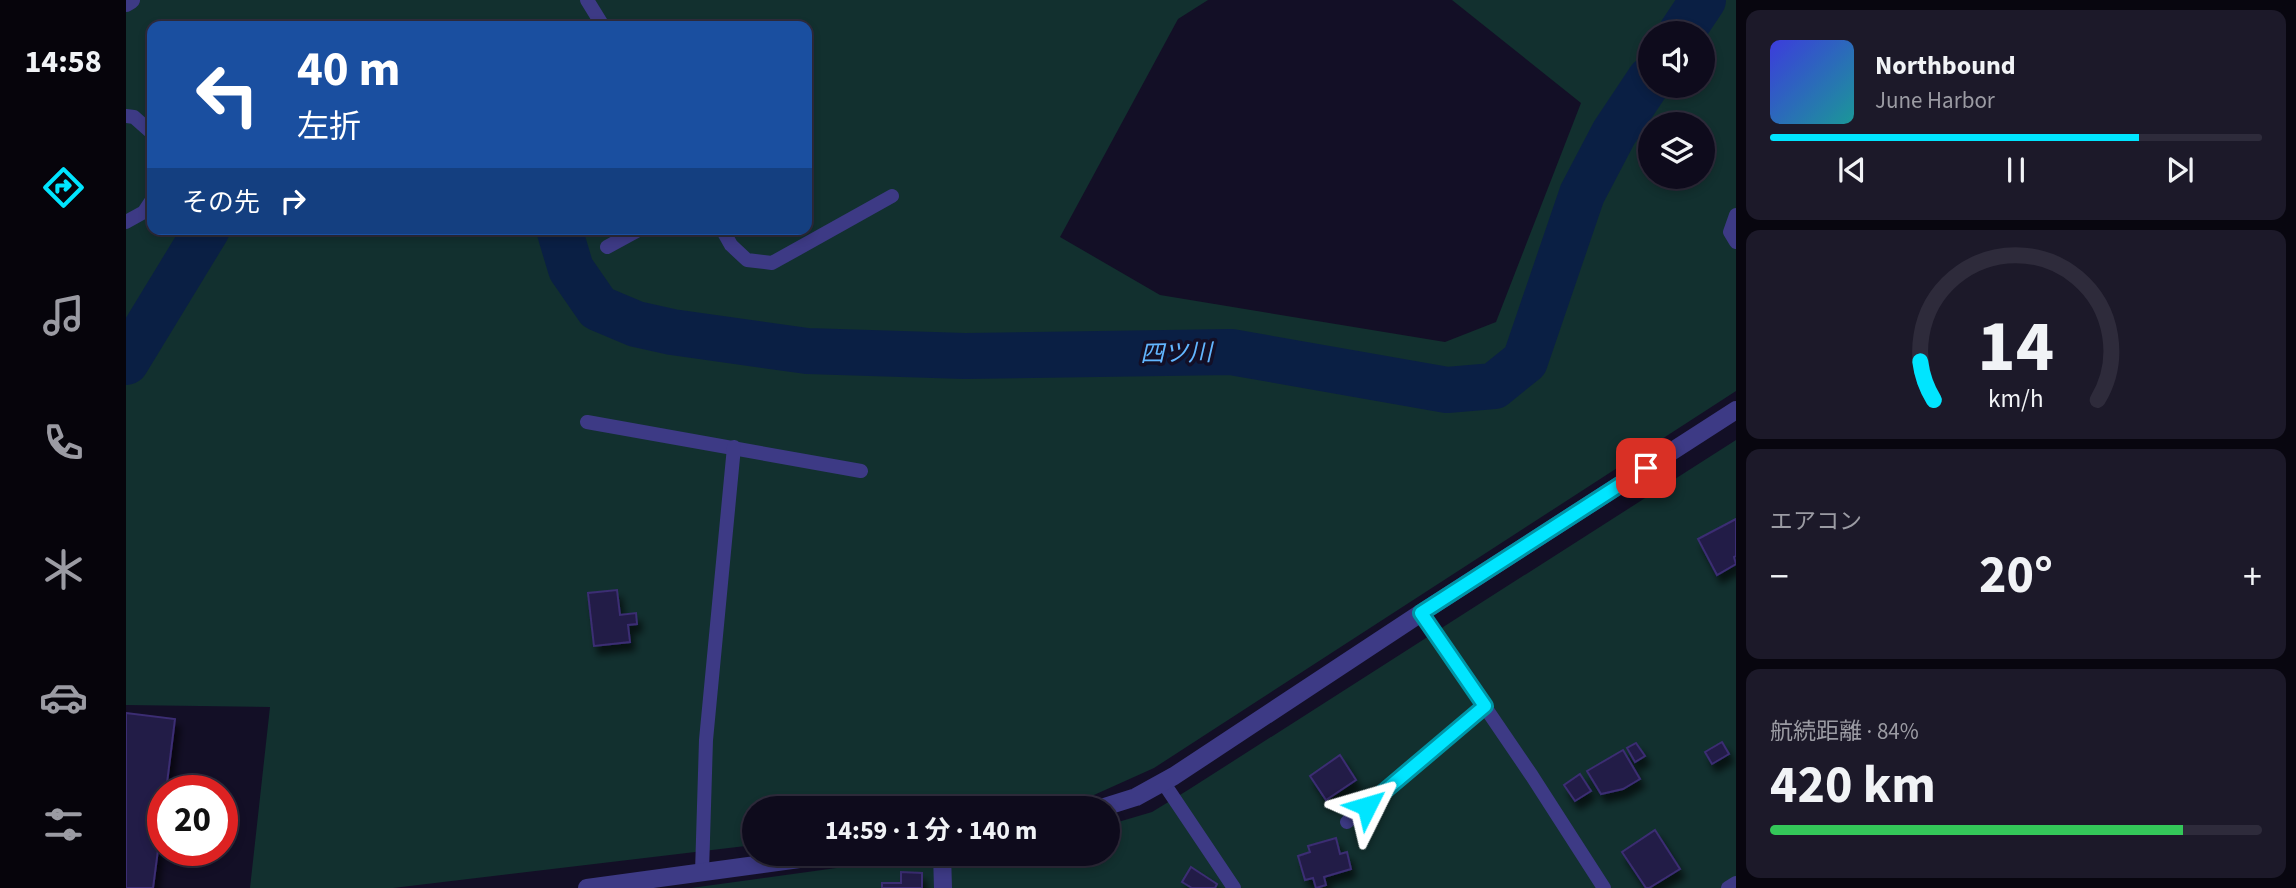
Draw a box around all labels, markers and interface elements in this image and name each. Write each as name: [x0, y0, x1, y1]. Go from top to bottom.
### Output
map controls: [1638, 21, 1715, 189]
button: sound: [1638, 21, 1715, 98]
text: 40 m: [297, 35, 401, 105]
text: 14:58: [24, 39, 102, 85]
text: Northbound: [1875, 47, 2016, 84]
icon: left: [182, 49, 273, 140]
text: June Harbor: [1875, 84, 1995, 117]
text: 左折: [297, 104, 361, 150]
button: layers: [1638, 112, 1715, 189]
icon: previous: [1833, 151, 1871, 189]
icon: pause: [1997, 151, 2035, 189]
icon: next: [2161, 151, 2199, 189]
icon: directions: [39, 163, 88, 212]
icon: right: [274, 182, 312, 220]
text: その先: [182, 184, 260, 221]
icon: music: [39, 291, 88, 340]
text: 14: [1978, 296, 2054, 400]
water label: 四ツ川: [1140, 335, 1215, 372]
text: km/h: [1988, 381, 2044, 417]
icon: phone: [39, 418, 88, 467]
pin: [1616, 438, 1676, 498]
icon: arrive: [1627, 449, 1665, 487]
text: エアコン: [1770, 505, 1862, 538]
text: 20°: [1979, 539, 2053, 613]
icon: climate: [39, 545, 88, 594]
text: −: [1770, 550, 1789, 604]
text: +: [2243, 550, 2262, 604]
icon: car: [39, 673, 88, 722]
text: 航続距離 · 84%: [1770, 715, 1919, 748]
text: 420 km: [1770, 749, 1936, 823]
position arrow: [1330, 769, 1404, 843]
speed limit sign: 20: [147, 775, 238, 866]
icon: filters: [39, 800, 88, 849]
text: 14:59 · 1 分 · 140 m: [825, 812, 1037, 849]

